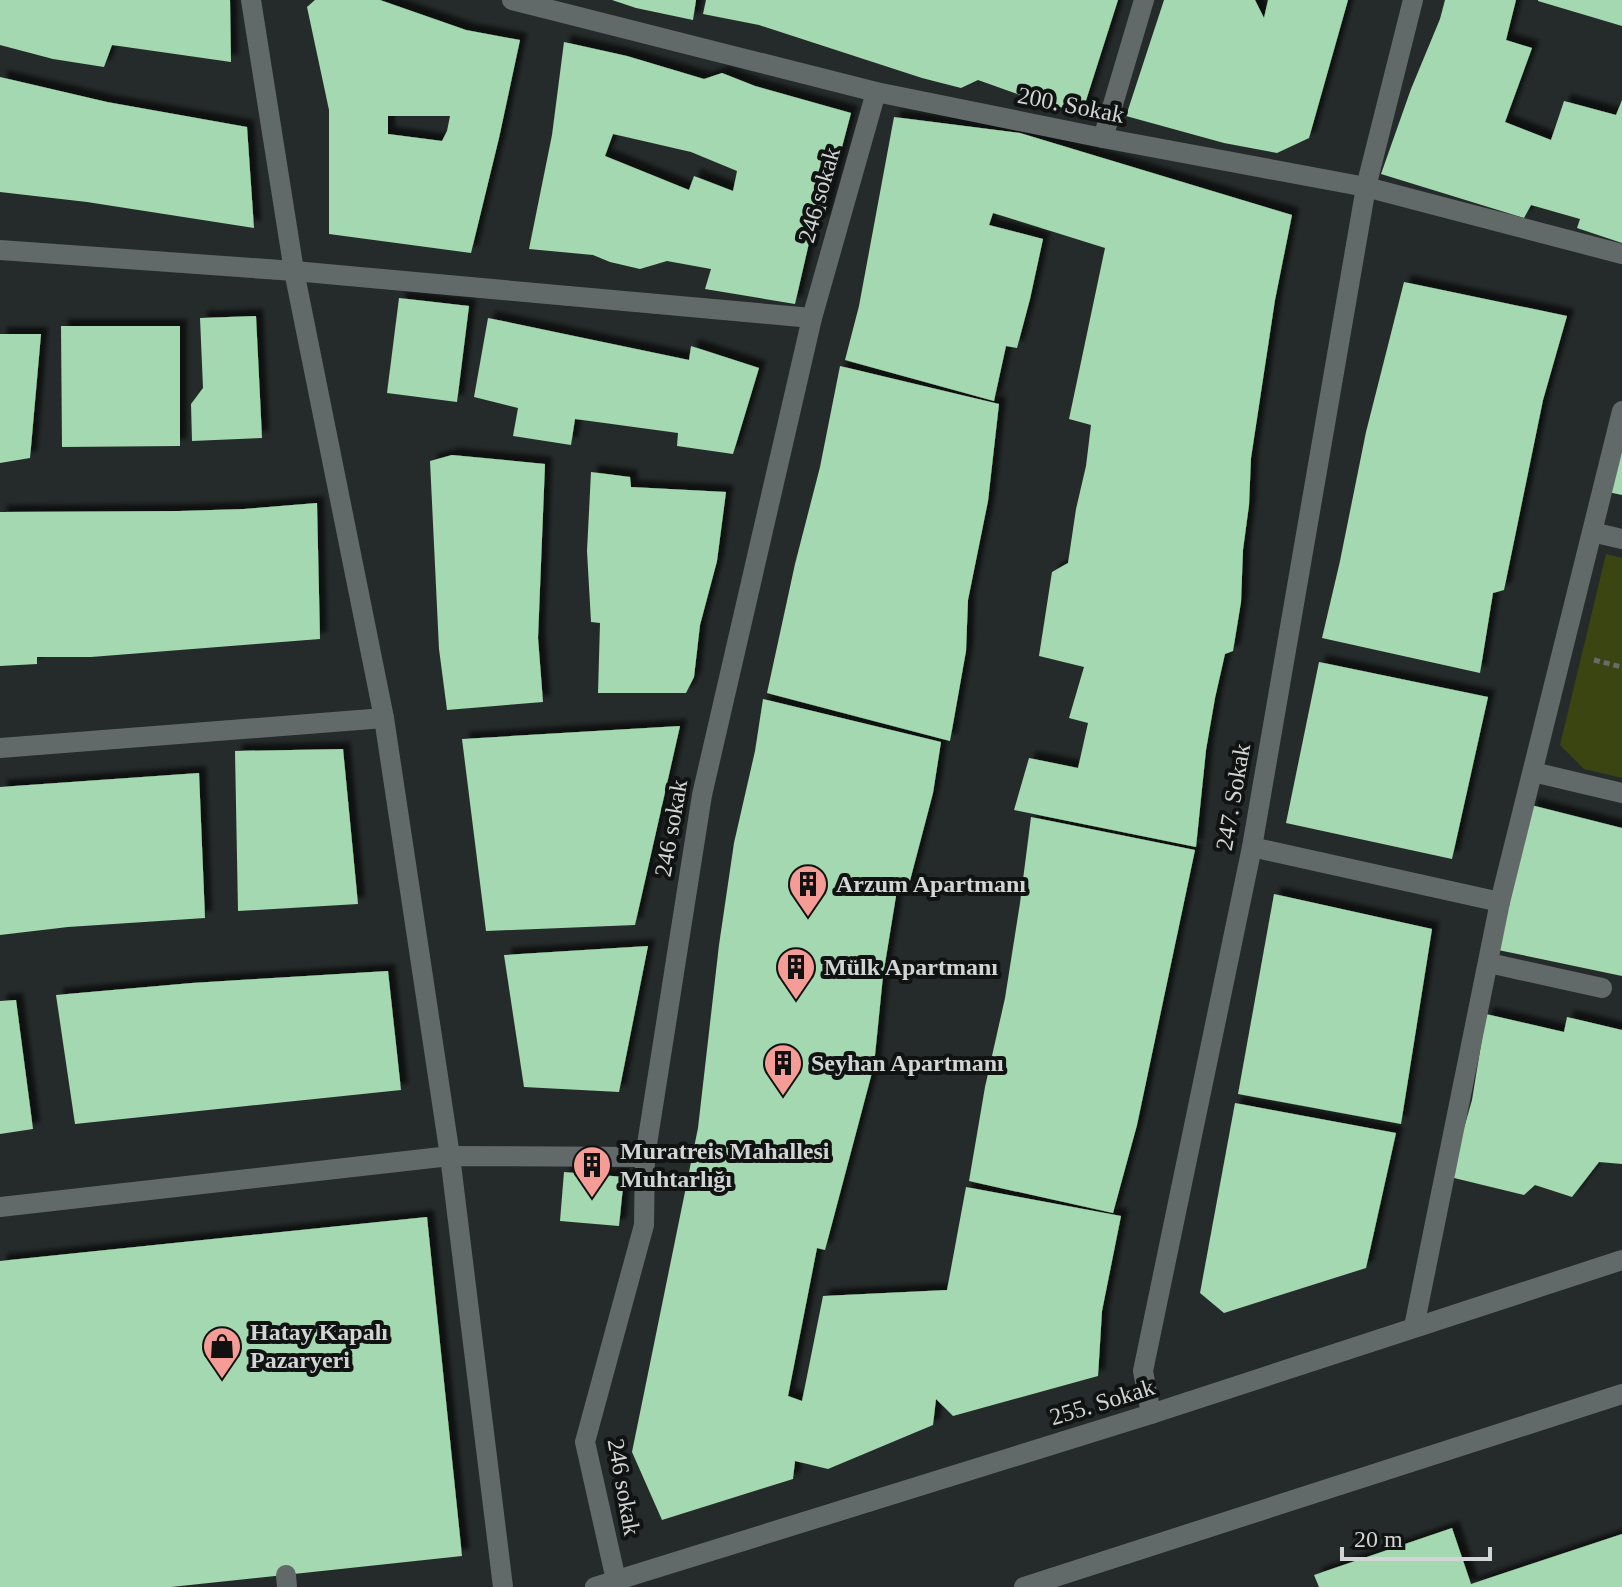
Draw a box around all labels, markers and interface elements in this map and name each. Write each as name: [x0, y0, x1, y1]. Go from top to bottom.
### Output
street label: 200. Sokak: [1016, 82, 1126, 128]
street label: 246 sokak: [793, 144, 845, 246]
street label: 247. Sokak: [1211, 742, 1255, 852]
street label: 246 sokak: [650, 777, 692, 879]
building icon: Arzum Apartmanı: [787, 863, 829, 918]
place label: Arzum Apartmanı: [836, 871, 1026, 897]
building icon: Mülk Apartmanı: [775, 946, 817, 1001]
place label: Mülk Apartmanı: [824, 954, 998, 980]
building icon: Seyhan Apartmanı: [762, 1042, 804, 1097]
place label: Seyhan Apartmanı: [811, 1050, 1004, 1076]
place label: Muratreis Mahallesi Muhtarlığı: [620, 1138, 830, 1192]
building icon: Muratreis Mahallesi Muhtarlığı: [571, 1144, 613, 1199]
place label: Hatay Kapalı Pazaryeri: [250, 1319, 388, 1373]
shop icon: Hatay Kapalı Pazaryeri: [201, 1325, 243, 1380]
street label: 255. Sokak: [1047, 1374, 1157, 1430]
street label: 246 sokak: [603, 1436, 645, 1538]
scale bar: [1342, 1511, 1490, 1561]
text: 20 m: [1354, 1526, 1403, 1552]

